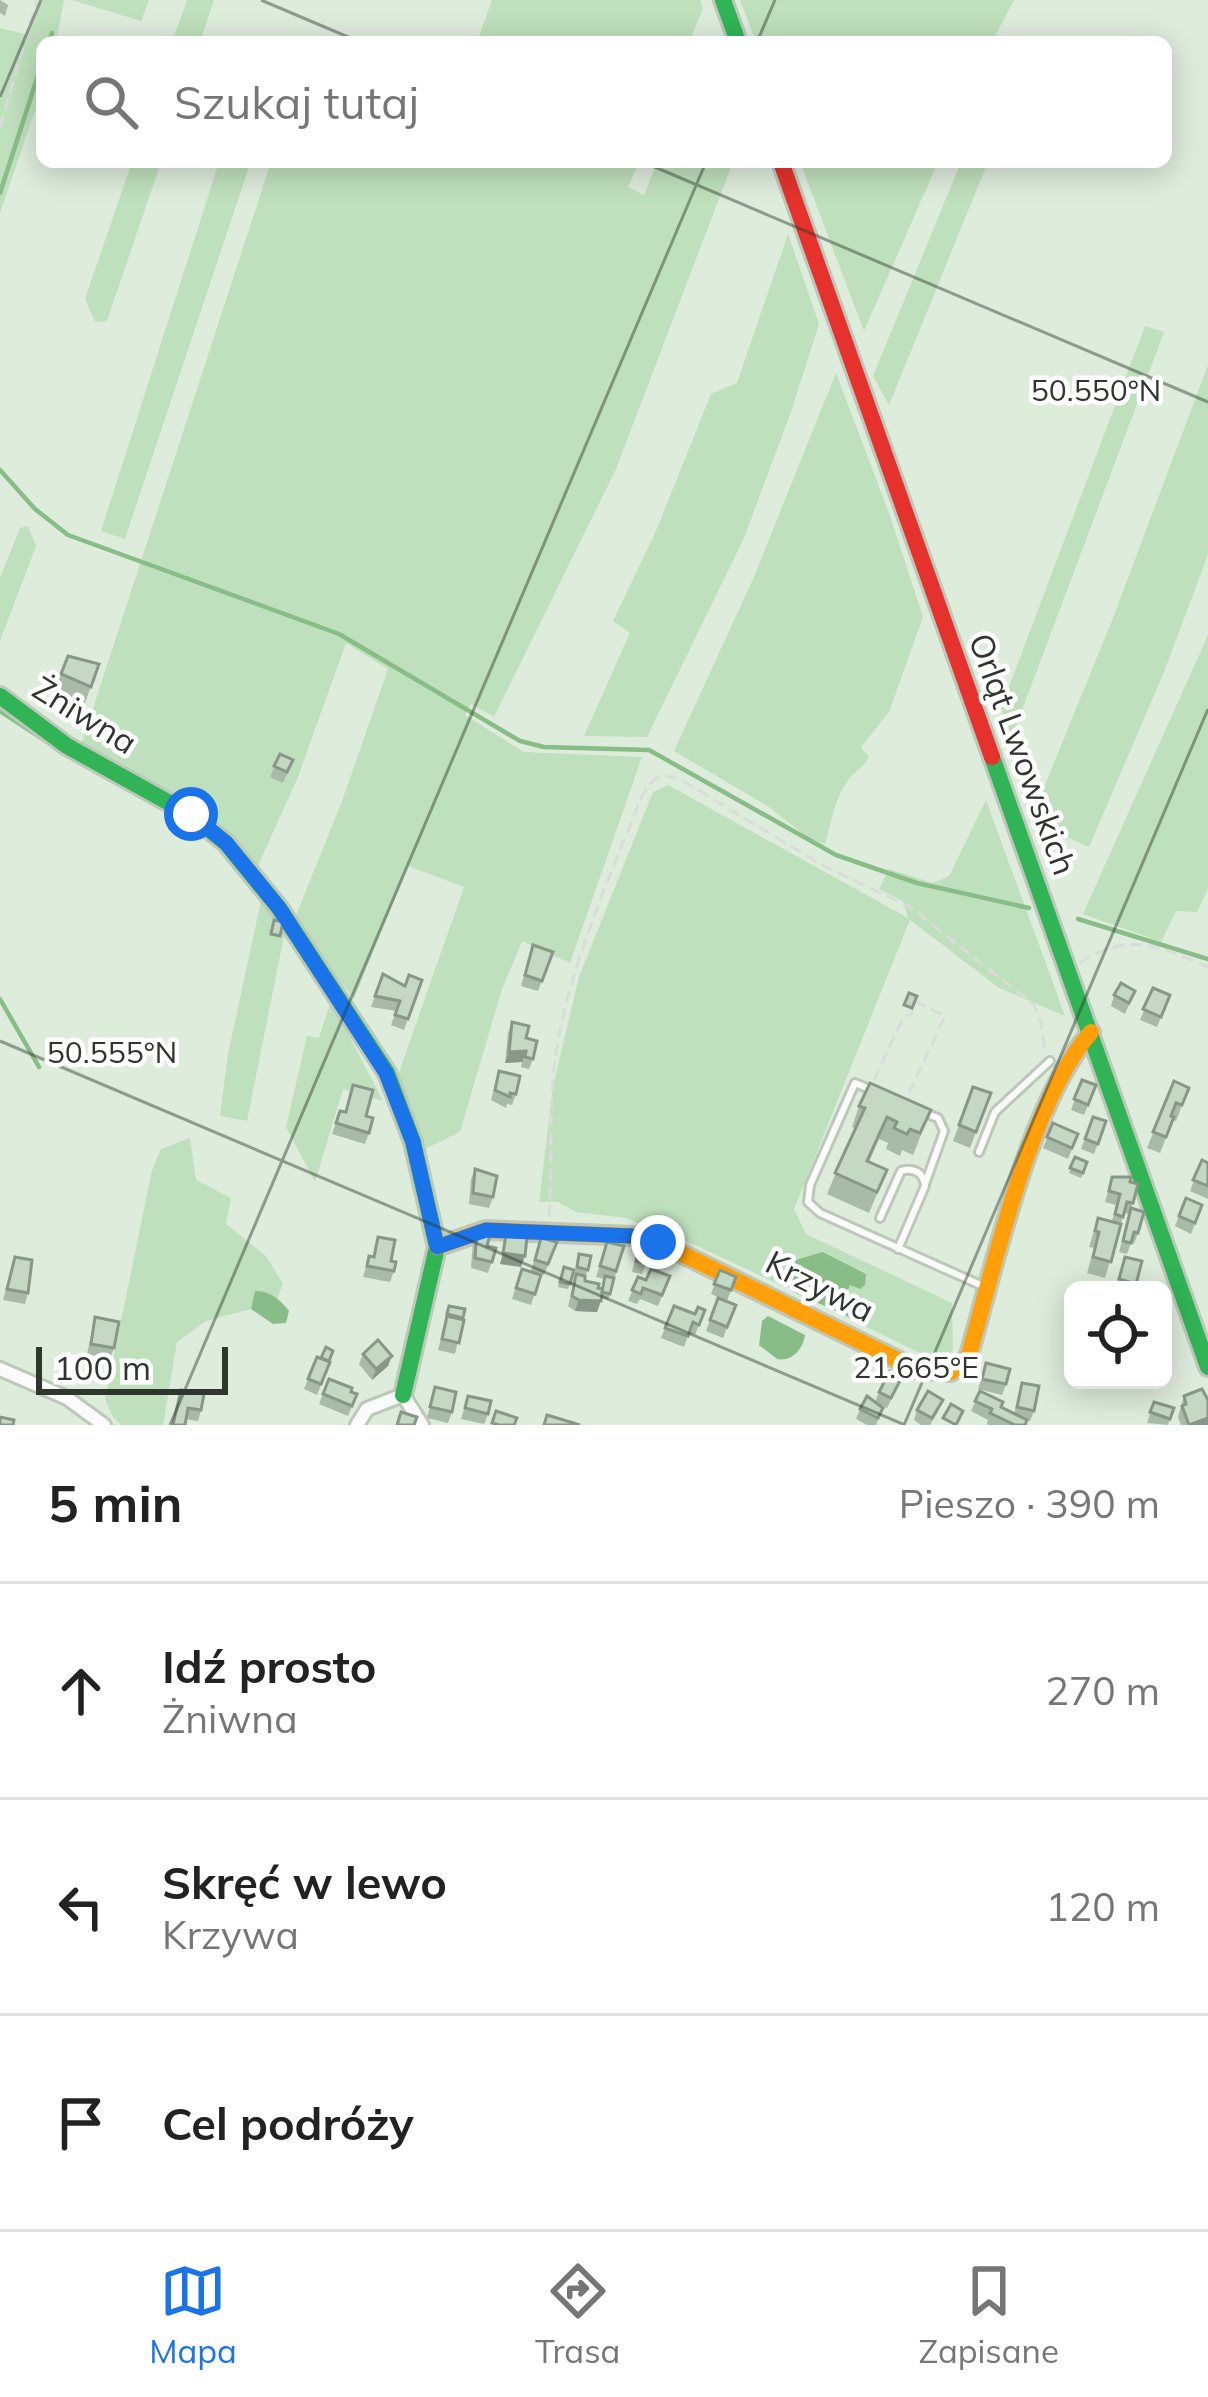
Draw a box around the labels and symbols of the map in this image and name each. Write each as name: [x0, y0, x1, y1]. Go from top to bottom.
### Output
text: 50.550°N: [1031, 371, 1161, 409]
street label: Orląt Lwowskich: [961, 627, 1086, 880]
street label: Żniwna: [26, 667, 145, 762]
route start: [164, 787, 218, 841]
text: 50.555°N: [47, 1033, 177, 1071]
route end: [631, 1215, 685, 1269]
street label: Krzywa: [759, 1241, 881, 1330]
scale bar: [36, 1341, 228, 1394]
text: 21.665°E: [853, 1348, 979, 1386]

